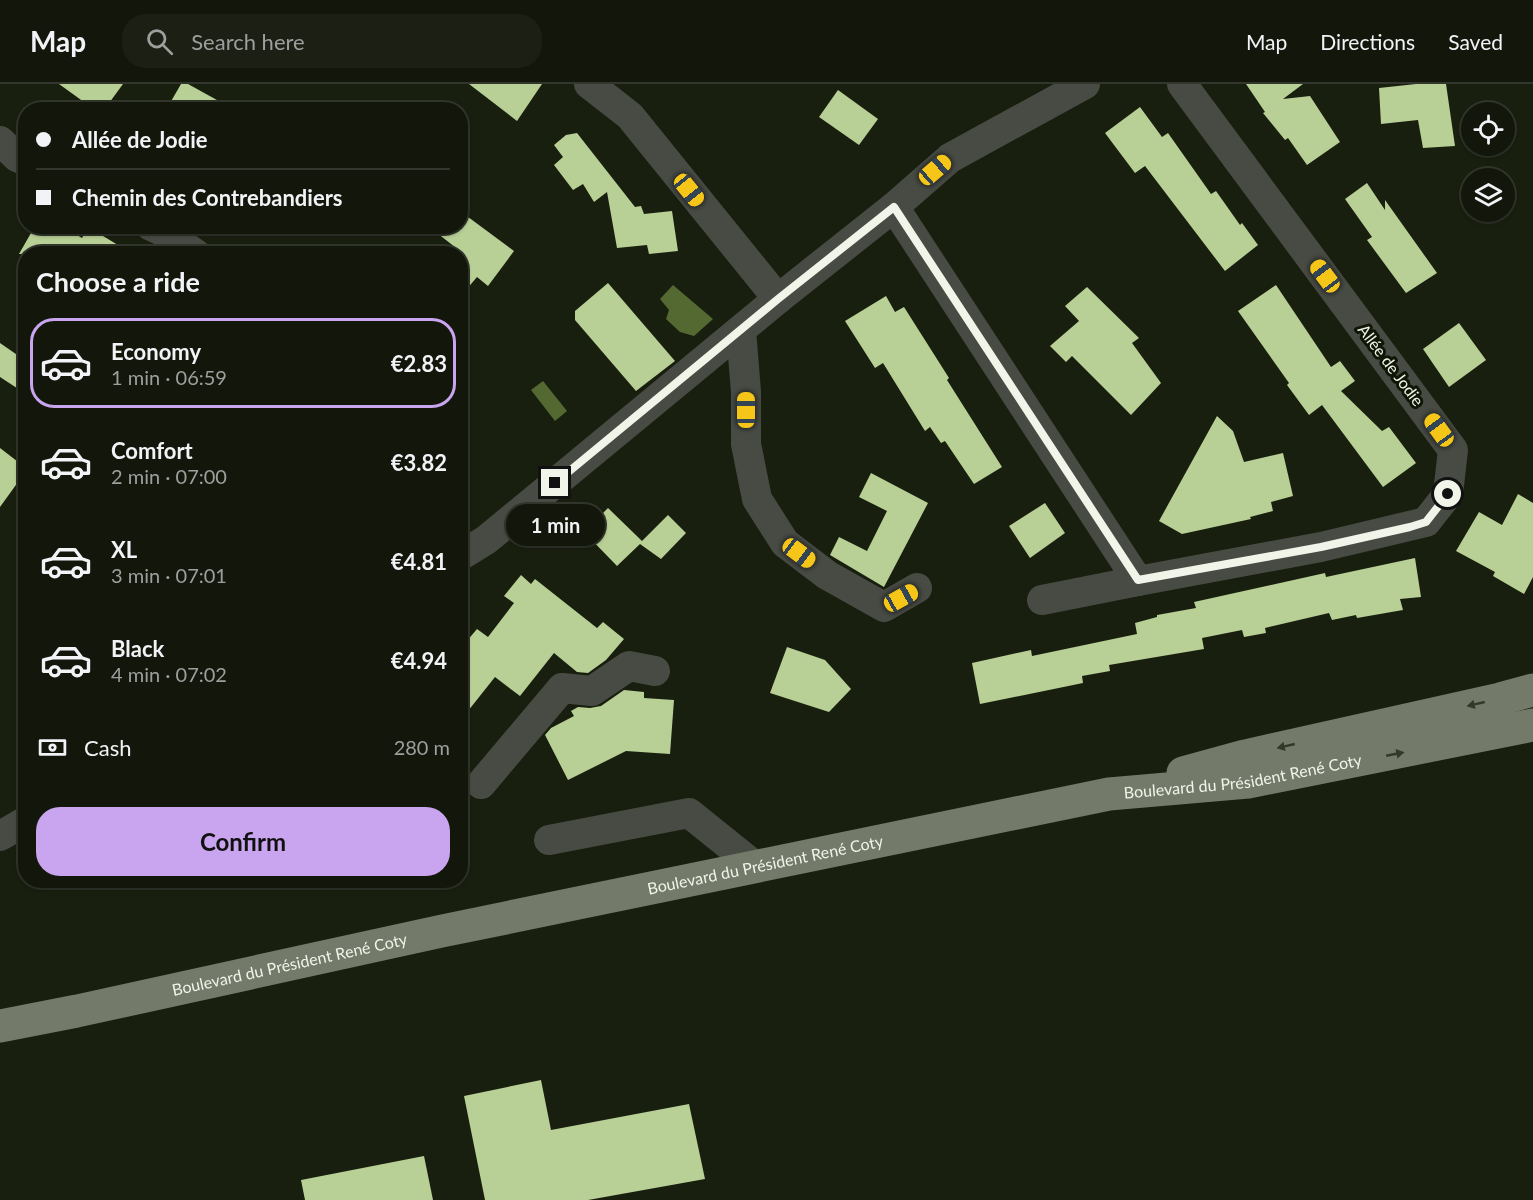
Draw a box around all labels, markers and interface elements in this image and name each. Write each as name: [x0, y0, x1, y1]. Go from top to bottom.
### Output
search box: [122, 14, 542, 68]
text: Map: [30, 24, 86, 58]
icon: search: [143, 25, 176, 58]
text: Search here: [191, 28, 305, 55]
text: Map: [1246, 29, 1287, 54]
text: Directions: [1320, 29, 1415, 54]
text: Saved: [1448, 29, 1503, 54]
map controls: [1461, 102, 1515, 222]
button: locate: [1461, 102, 1515, 156]
text: Allée de Jodie: [72, 126, 208, 153]
car: [916, 151, 954, 189]
button: layers: [1461, 168, 1515, 222]
car: [671, 170, 707, 210]
text: Chemin des Contrebandiers: [72, 184, 342, 211]
car: [1307, 256, 1343, 296]
text: Choose a ride: [36, 265, 200, 298]
street label: Allée de Jodie: [1355, 320, 1428, 409]
icon: car: [39, 336, 93, 390]
text: Economy: [111, 338, 201, 365]
text: €2.83: [391, 350, 447, 377]
text: 1 min · 06:59: [111, 365, 227, 389]
car: [737, 392, 755, 428]
car: [1421, 410, 1457, 450]
icon: car: [39, 435, 93, 489]
text: Comfort: [111, 437, 193, 464]
text: €3.82: [391, 449, 447, 476]
text: 2 min · 07:00: [111, 464, 227, 488]
route end: [541, 469, 568, 496]
route start: [1434, 480, 1461, 507]
callout: 1 min: [506, 504, 604, 546]
text: 1 min: [531, 513, 580, 537]
icon: car: [39, 534, 93, 588]
car: [779, 535, 819, 571]
text: XL: [111, 536, 137, 563]
text: €4.81: [391, 548, 447, 575]
text: 3 min · 07:01: [111, 563, 227, 587]
car: [881, 581, 921, 615]
icon: car: [39, 633, 93, 687]
text: Black: [111, 635, 164, 662]
text: €4.94: [391, 647, 447, 674]
text: 4 min · 07:02: [111, 662, 227, 686]
one-way arrow: [1466, 700, 1485, 709]
icon: cash: [36, 731, 69, 764]
text: Cash: [84, 734, 131, 761]
text: 280 m: [394, 735, 450, 759]
one-way arrow: [1277, 742, 1295, 752]
street label: Boulevard du Président René Coty: [1123, 749, 1364, 802]
one-way arrow: [1386, 749, 1405, 758]
button: Confirm: [36, 807, 450, 876]
street label: Boulevard du Président René Coty: [645, 831, 885, 898]
street label: Boulevard du Président René Coty: [170, 929, 409, 999]

